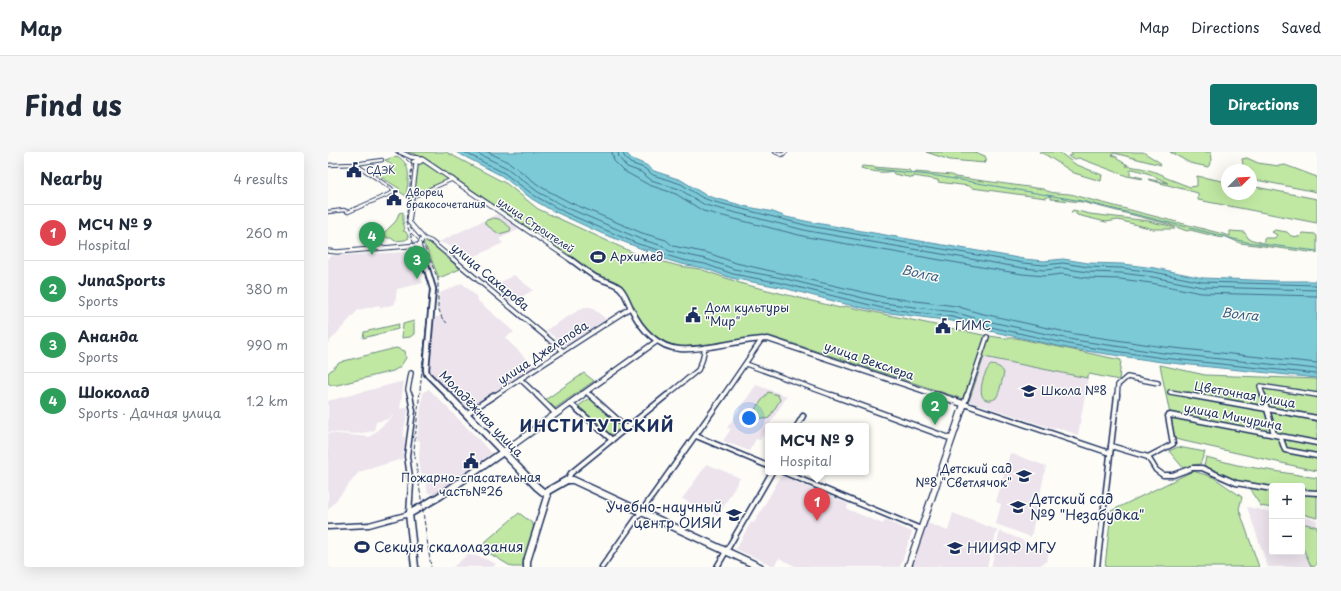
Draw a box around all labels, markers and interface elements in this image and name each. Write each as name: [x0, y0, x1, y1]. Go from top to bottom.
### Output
text: Map: [20, 14, 62, 42]
text: Map: [1139, 17, 1169, 38]
text: Directions: [1191, 17, 1259, 38]
text: Saved: [1281, 17, 1321, 38]
text: Find us: [24, 83, 122, 126]
button: Directions: [1210, 84, 1317, 125]
public building icon: СДЭК: [345, 161, 363, 179]
place label: СДЭК: [366, 162, 395, 177]
north arrow: [1221, 164, 1257, 200]
text: Nearby: [40, 165, 102, 191]
text: 4 results: [234, 169, 288, 188]
place label: Дворец бракосочетания: [405, 184, 486, 211]
public building icon: Дворец бракосочетания: [385, 189, 403, 207]
street label: улица Строителей: [495, 193, 578, 256]
text: МСЧ № 9: [78, 212, 152, 235]
pin: 4: [359, 222, 385, 255]
text: 1: [50, 223, 56, 242]
text: 260 m: [246, 223, 288, 242]
text: Hospital: [78, 235, 130, 254]
street label: улица Сахарова: [448, 238, 534, 315]
pin: 3: [404, 246, 430, 279]
place label: Архимед: [610, 247, 663, 265]
sports icon: Архимед: [589, 248, 607, 266]
water label: Волга: [900, 259, 941, 286]
text: JunaSports: [78, 268, 165, 291]
text: 2: [48, 279, 58, 298]
text: 380 m: [245, 279, 288, 298]
text: Sports: [78, 291, 118, 310]
place label: Дом культуры "Мир": [704, 298, 789, 330]
water label: Волга: [1221, 302, 1260, 325]
public building icon: Дом культуры "Мир": [684, 306, 702, 324]
street label: улица Джелепова: [494, 316, 592, 388]
place label: ГИМС: [955, 316, 991, 334]
public building icon: ГИМС: [934, 317, 952, 335]
text: Ананда: [78, 324, 138, 347]
text: 3: [49, 335, 57, 354]
text: 990 m: [247, 335, 288, 354]
street label: улица Векслера: [822, 336, 917, 384]
text: Sports: [78, 347, 118, 366]
street label: Молодёжная улица: [436, 366, 528, 461]
street label: Цветочная улица: [1193, 376, 1298, 412]
text: Шоколад: [78, 380, 149, 403]
place label: Школа №8: [1041, 381, 1107, 399]
school or university icon: Школа №8: [1020, 382, 1038, 400]
text: 4: [49, 391, 57, 410]
text: 1.2 km: [247, 391, 288, 410]
pin: 2: [922, 392, 948, 425]
street label: улица Мичурина: [1182, 398, 1284, 434]
text: Sports · Дачная улица: [78, 403, 221, 422]
your location: [739, 408, 759, 428]
district label: ИНСТИТУТСКИЙ: [519, 413, 675, 437]
popup: [765, 423, 869, 475]
text: МСЧ № 9: [780, 428, 854, 451]
text: Hospital: [780, 451, 832, 470]
public building icon: Пожарно-спасательная часть№26: [462, 452, 480, 470]
place label: Детский сад №8 "Светлячок": [915, 459, 1012, 491]
school or university icon: Детский сад №8 "Светлячок": [1015, 467, 1033, 485]
place label: Пожарно-спасательная часть№26: [401, 468, 541, 500]
map controls: [1269, 483, 1305, 555]
button: +: [1269, 483, 1305, 519]
pin: 1: [804, 488, 830, 521]
place label: Детский сад №9 "Незабудка": [1029, 488, 1145, 525]
place label: Учебно-научный центр ОИЯИ: [606, 496, 722, 533]
school or university icon: Детский сад №9 "Незабудка": [1009, 498, 1027, 516]
school or university icon: Учебно-научный центр ОИЯИ: [725, 506, 743, 524]
button: −: [1269, 519, 1305, 555]
place label: Секция скалолазания: [374, 536, 524, 557]
place label: НИИЯФ МГУ: [967, 537, 1056, 558]
sports icon: Секция скалолазания: [353, 538, 371, 556]
school or university icon: НИИЯФ МГУ: [946, 539, 964, 557]

